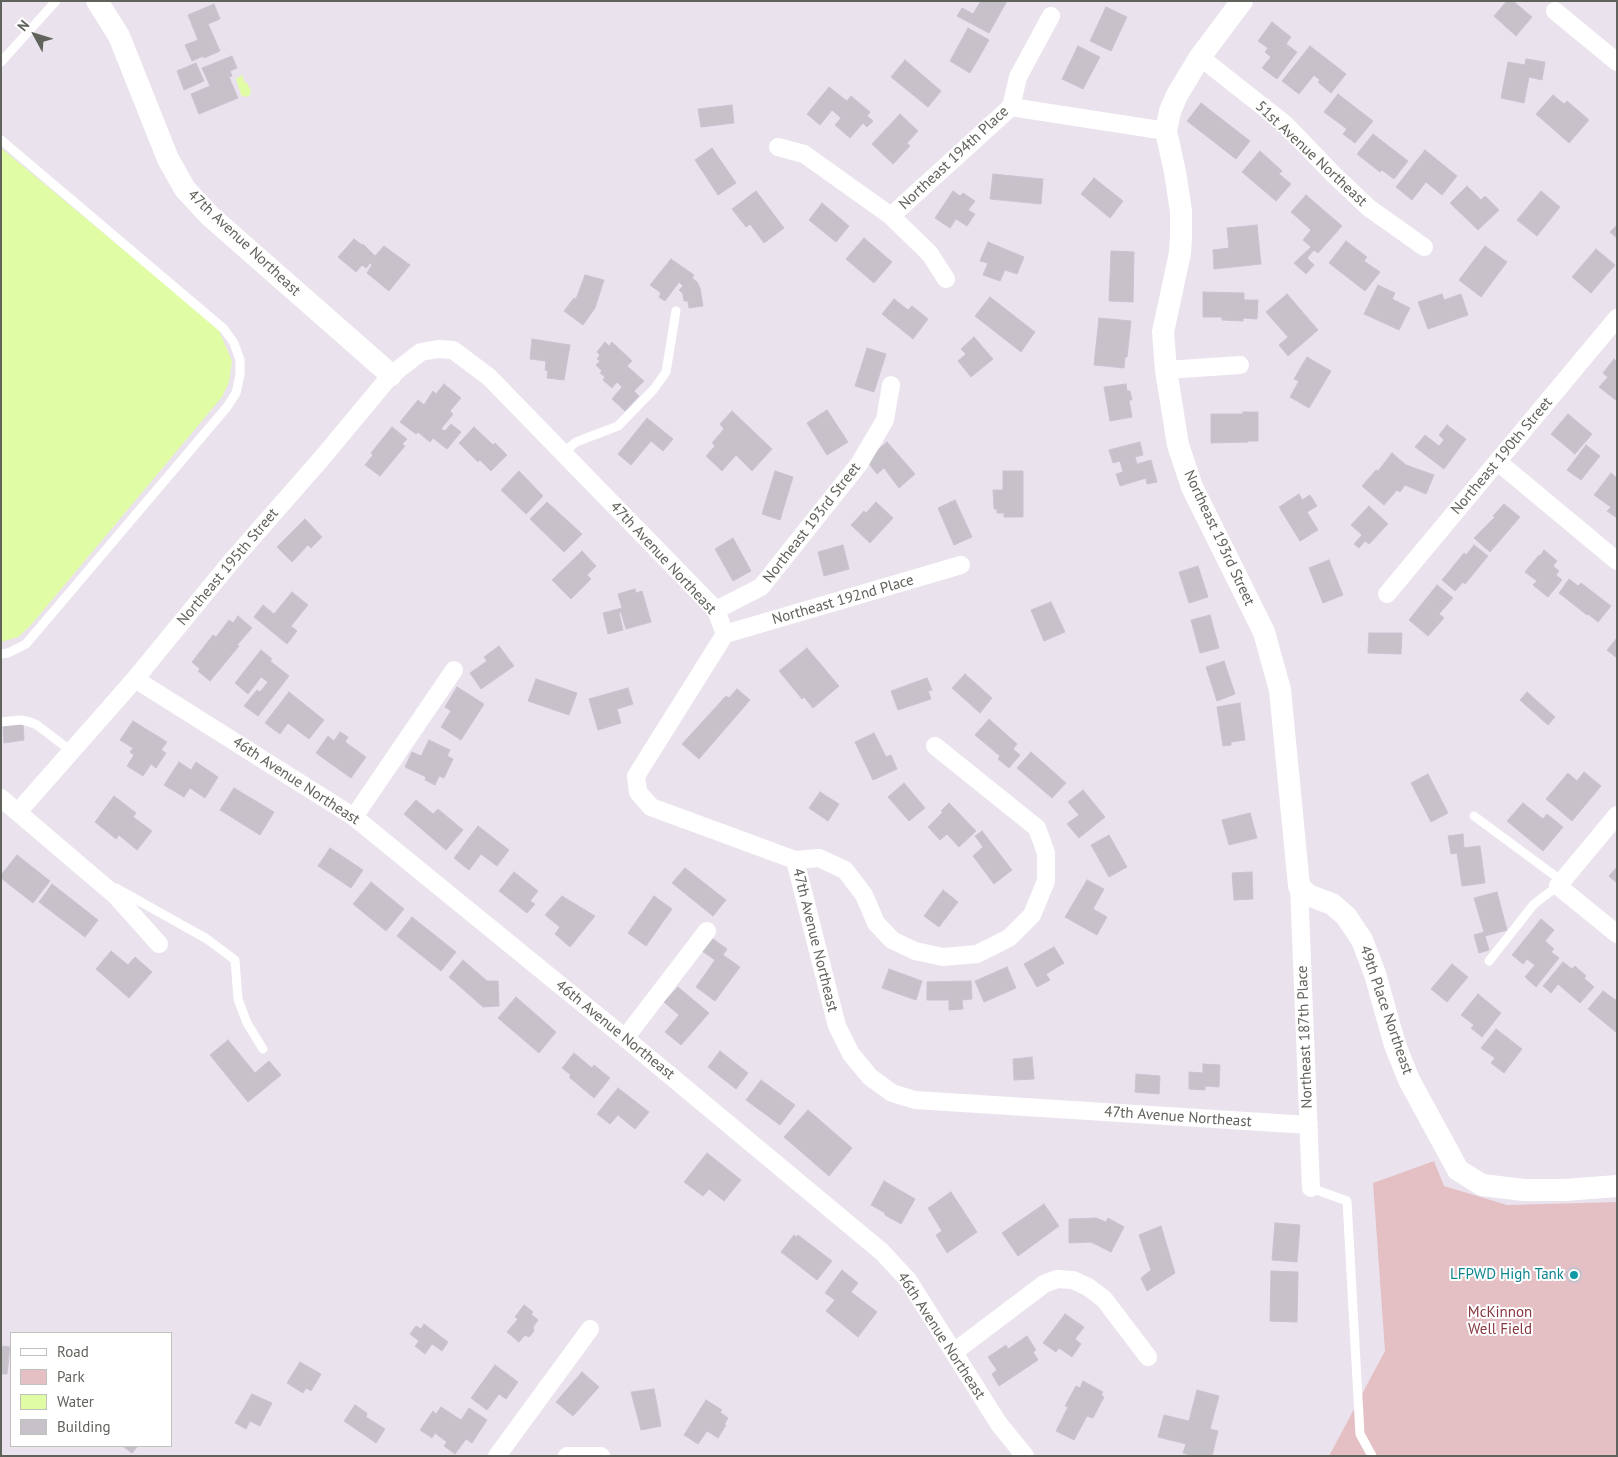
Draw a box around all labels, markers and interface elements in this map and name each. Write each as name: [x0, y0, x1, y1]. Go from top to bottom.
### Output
north arrow: [10, 10, 60, 60]
text: N: [13, 16, 33, 35]
street label: 51st Avenue Northeast: [1251, 98, 1371, 210]
street label: Northeast 194th Place: [895, 102, 1013, 214]
street label: 47th Avenue Northeast: [184, 186, 304, 300]
street label: Northeast 190th Street: [1448, 394, 1556, 518]
street label: Northeast 193rd Street: [760, 459, 864, 587]
street label: Northeast 193rd Street: [1180, 467, 1258, 609]
street label: 47th Avenue Northeast: [606, 498, 720, 618]
street label: Northeast 195th Street: [174, 505, 282, 629]
street label: Northeast 192nd Place: [770, 571, 916, 629]
street label: 46th Avenue Northeast: [229, 733, 363, 829]
street label: 47th Avenue Northeast: [788, 866, 842, 1014]
street label: 49th Place Northeast: [1355, 943, 1417, 1077]
street label: Northeast 187th Place: [1294, 965, 1316, 1109]
street label: 46th Avenue Northeast: [552, 976, 678, 1084]
street label: 47th Avenue Northeast: [1104, 1103, 1252, 1131]
place label: LFPWD High Tank: [1450, 1266, 1564, 1284]
street label: 46th Avenue Northeast: [893, 1269, 989, 1403]
marker: LFPWD High Tank: [1568, 1269, 1580, 1281]
park label: McKinnon Well Field: [1468, 1304, 1532, 1339]
legend: [10, 1332, 172, 1447]
text: Road: [57, 1342, 89, 1361]
text: Park: [57, 1367, 85, 1386]
text: Water: [57, 1392, 94, 1411]
text: Building: [57, 1417, 111, 1436]

